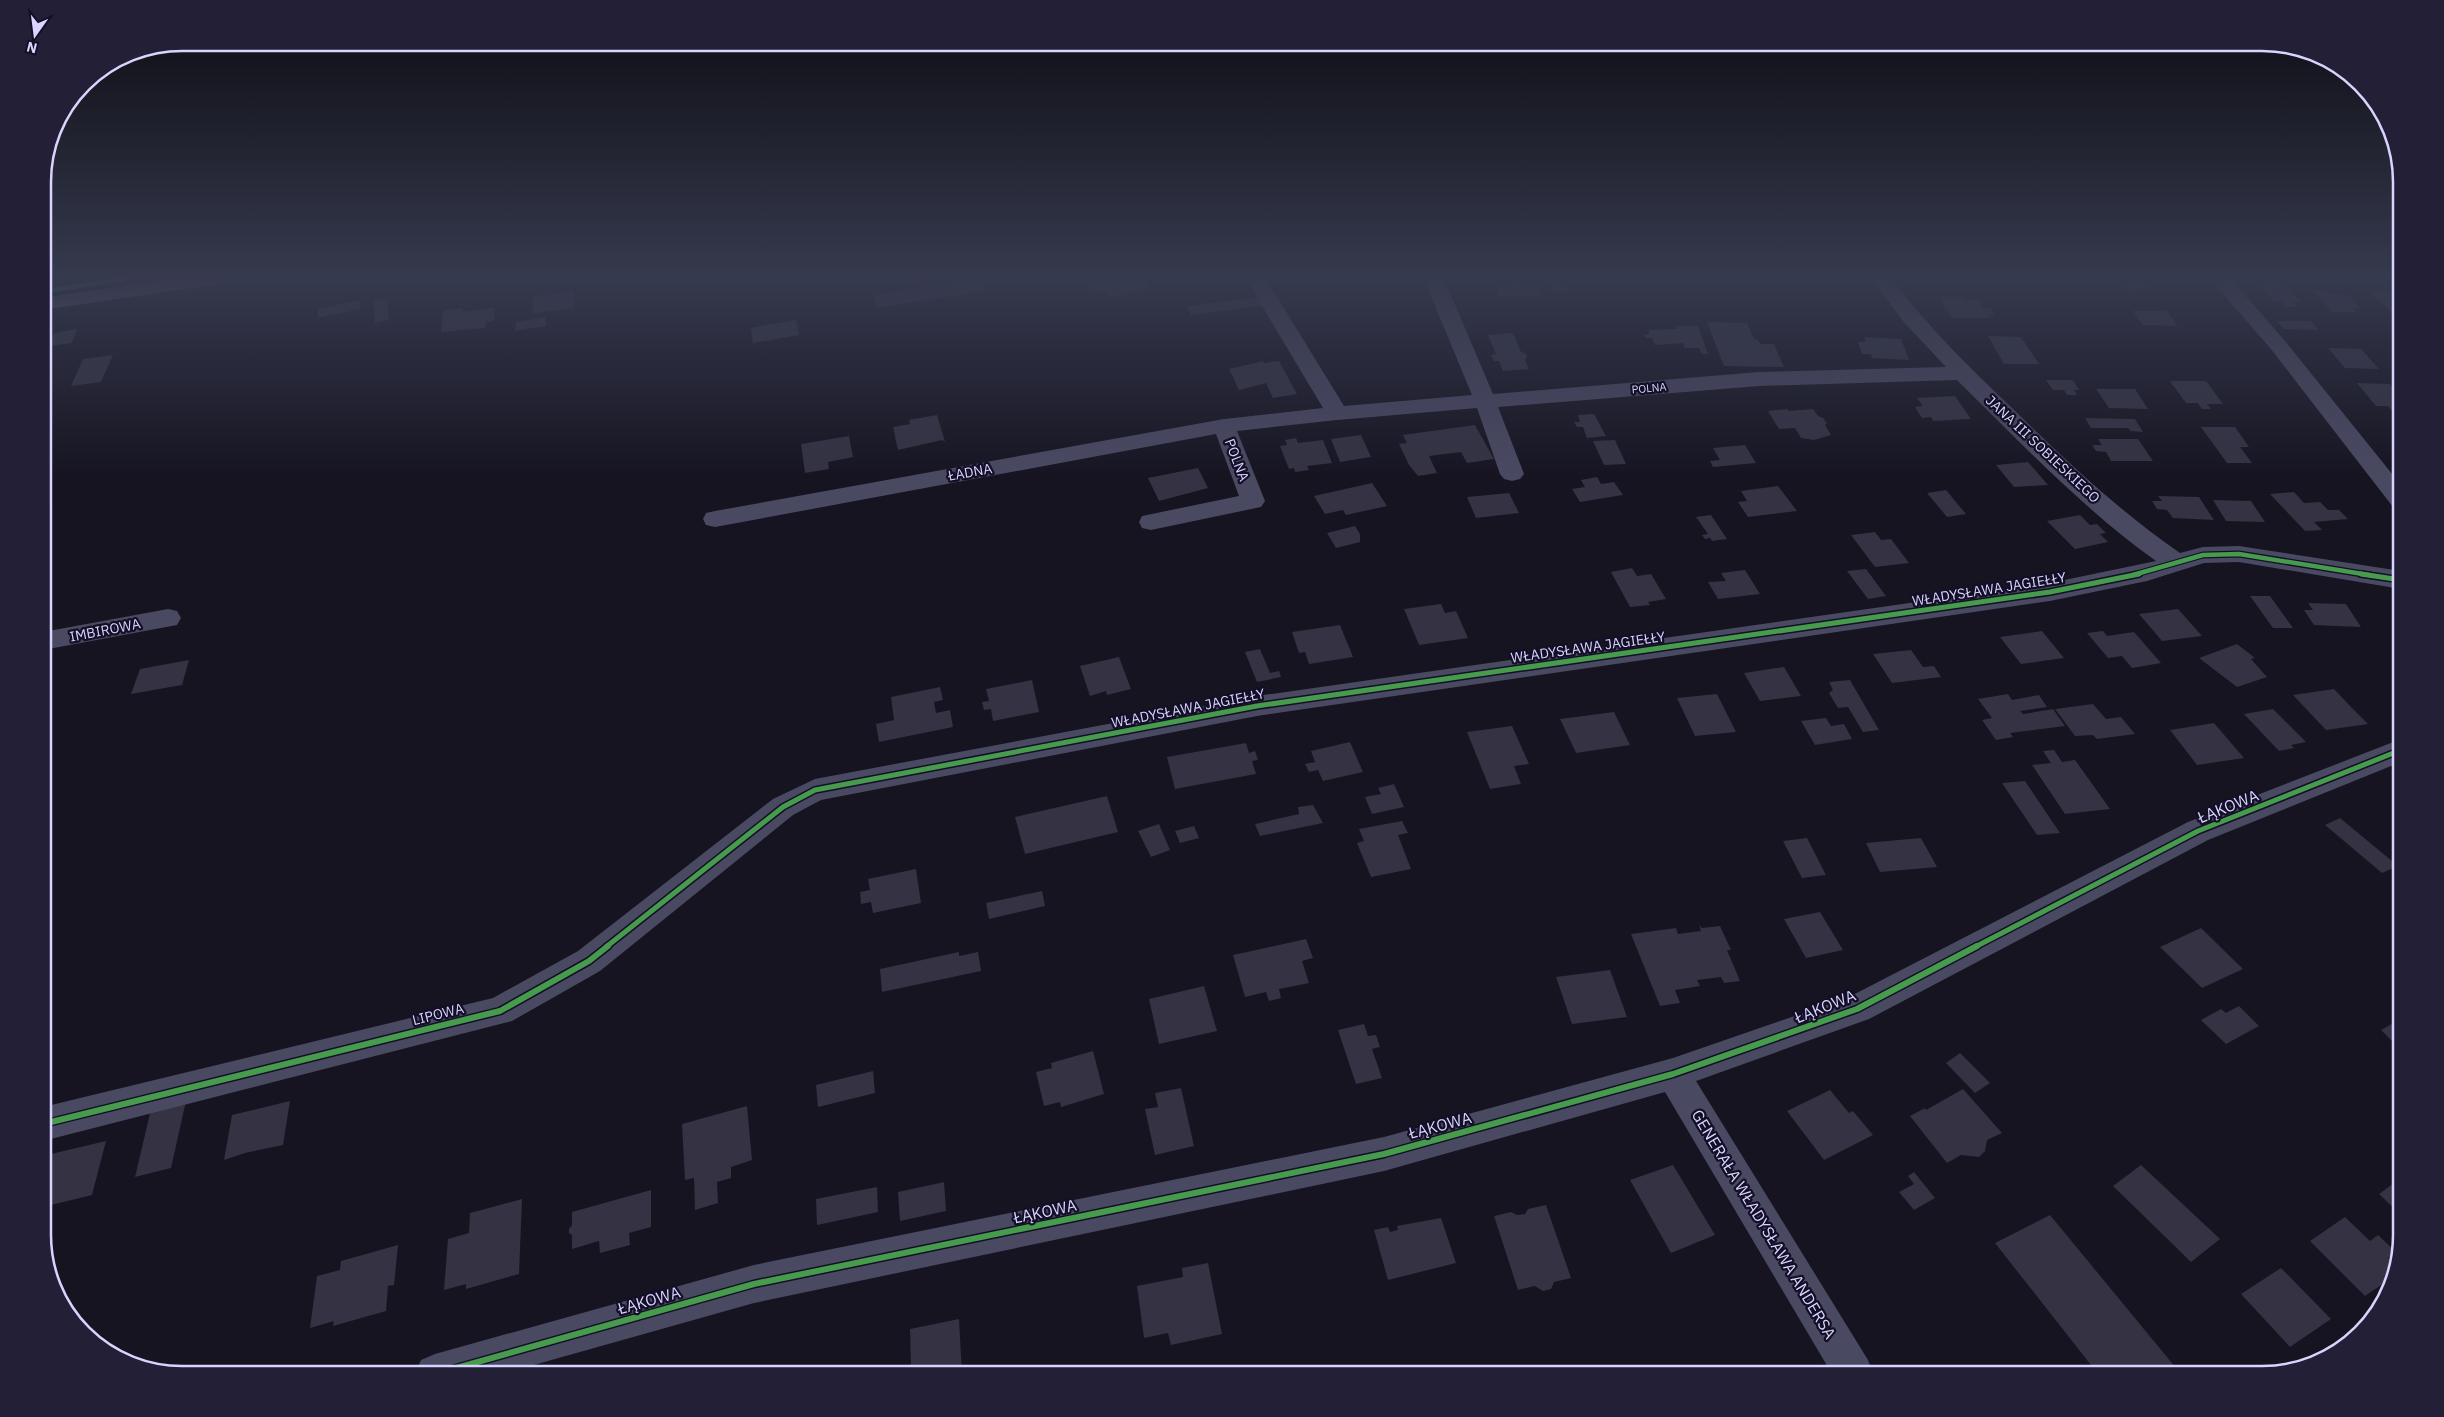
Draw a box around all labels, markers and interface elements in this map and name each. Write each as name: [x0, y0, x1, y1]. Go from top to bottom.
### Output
north arrow: [10, 10, 60, 60]
text: N: [25, 38, 39, 58]
street label: POLNA: [1631, 380, 1667, 396]
street label: JANA III SOBIESKIEGO: [1982, 391, 2104, 507]
street label: POLNA: [1221, 436, 1253, 484]
street label: ŁADNA: [945, 459, 994, 485]
street label: WŁADYSŁAWA JAGIEŁŁY: [1911, 568, 2068, 610]
street label: IMBIROWA: [68, 614, 142, 646]
street label: WŁADYSŁAWA JAGIEŁŁY: [1510, 627, 1667, 667]
street label: WŁADYSŁAWA JAGIEŁŁY: [1110, 684, 1267, 732]
street label: ŁĄKOWA: [2194, 785, 2262, 828]
street label: ŁĄKOWA: [1791, 985, 1859, 1028]
street label: LIPOWA: [410, 999, 466, 1029]
street label: GENERAŁA WŁADYSŁAWA ANDERSA: [1687, 1106, 1841, 1342]
street label: ŁĄKOWA: [1405, 1107, 1474, 1143]
street label: ŁĄKOWA: [1011, 1195, 1078, 1228]
street label: ŁĄKOWA: [614, 1282, 683, 1319]

